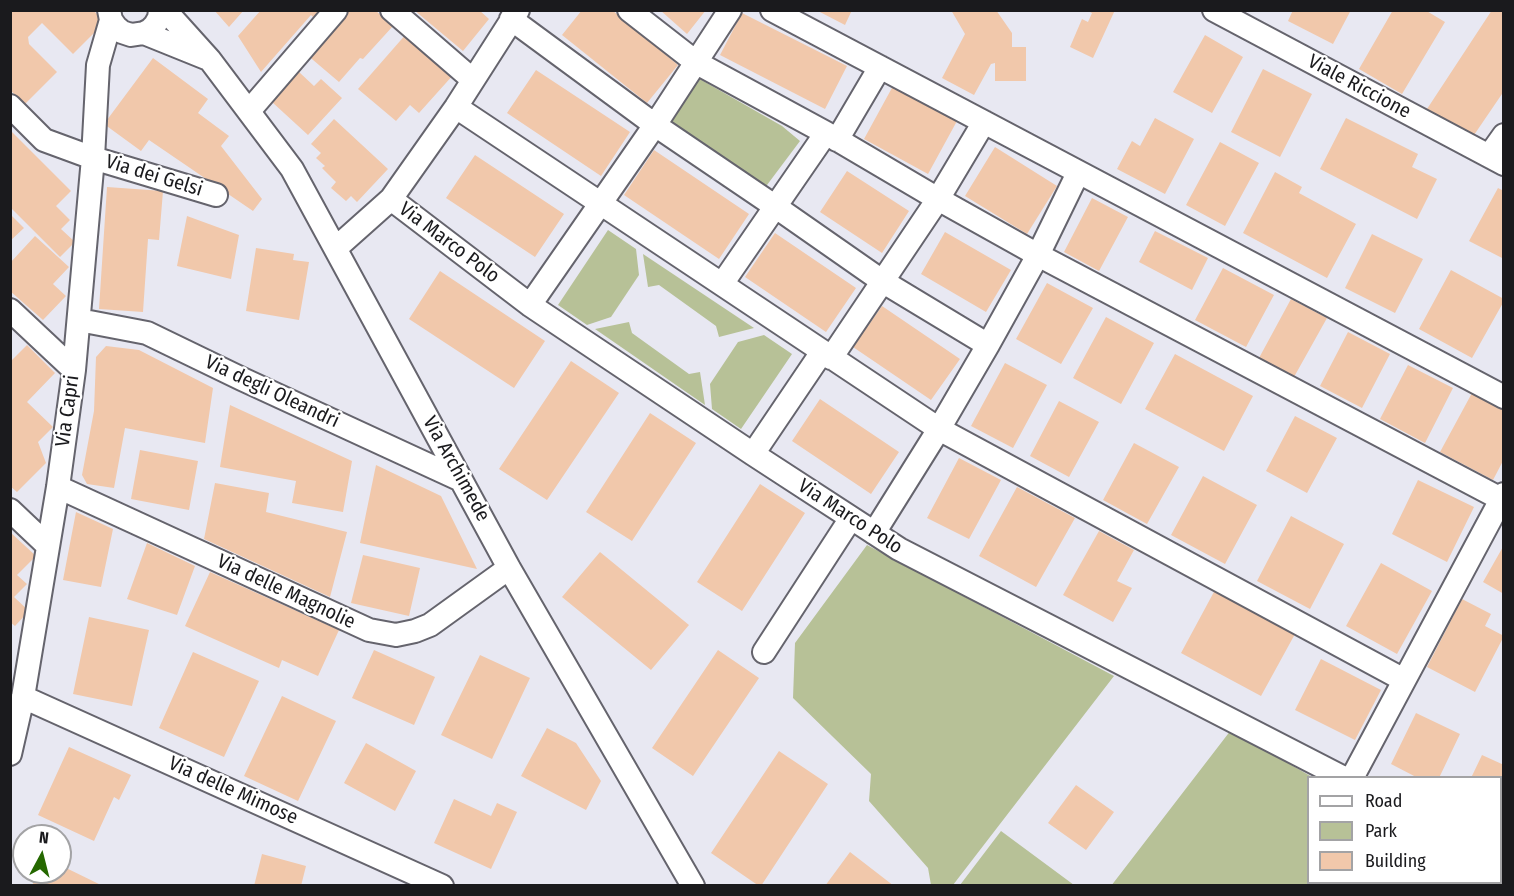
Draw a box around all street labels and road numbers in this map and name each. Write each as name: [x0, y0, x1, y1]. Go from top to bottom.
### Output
street label: Viale Riccione: [1303, 50, 1415, 124]
street label: Via dei Gelsi: [103, 150, 205, 202]
street label: Via Marco Polo: [394, 197, 504, 289]
street label: Via degli Oleandri: [201, 350, 343, 434]
street label: Via Capri: [51, 374, 85, 448]
street label: Via Archimede: [417, 412, 495, 526]
street label: Via Marco Polo: [793, 474, 907, 560]
street label: Via delle Magnolie: [213, 549, 359, 635]
street label: Via delle Mimose: [165, 752, 301, 830]

